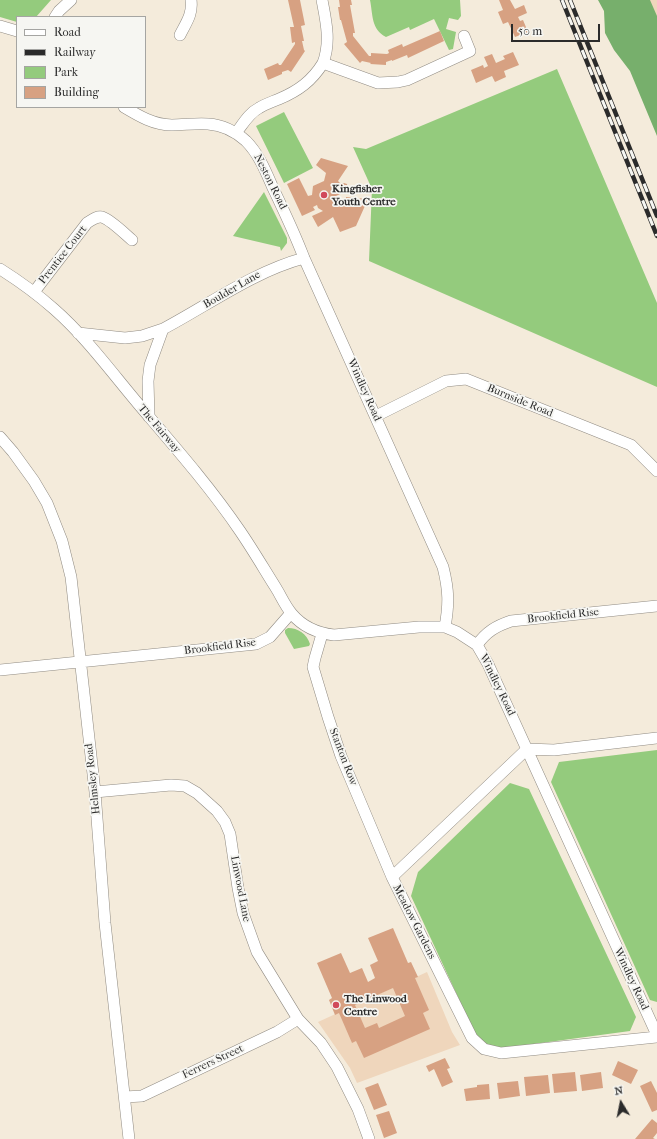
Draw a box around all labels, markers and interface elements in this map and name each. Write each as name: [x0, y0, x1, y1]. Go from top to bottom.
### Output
legend: [16, 16, 146, 108]
scale bar: [513, 16, 602, 42]
text: 50 m: [518, 24, 542, 38]
text: Road: [54, 25, 81, 39]
text: Railway: [54, 45, 96, 59]
text: Park: [54, 65, 78, 79]
text: Building: [54, 85, 99, 99]
street label: Neston Road: [250, 152, 290, 212]
place label: Kingfisher Youth Centre: [332, 182, 396, 208]
marker: Kingfisher Youth Centre: [319, 190, 329, 200]
street label: Prentice Court: [36, 223, 90, 287]
street label: Boulder Lane: [201, 268, 263, 312]
street label: Windley Road: [344, 357, 384, 423]
street label: Burnside Road: [485, 382, 555, 420]
street label: The Fairway: [135, 402, 183, 456]
street label: Brookfield Rise: [526, 606, 600, 626]
street label: Brookfield Rise: [183, 636, 257, 658]
street label: Windley Road: [476, 652, 518, 718]
street label: Stanton Row: [326, 726, 360, 788]
street label: Helmsley Road: [83, 743, 103, 815]
street label: Linwood Lane: [227, 855, 253, 923]
street label: Meadow Gardens: [390, 883, 438, 961]
street label: Windley Road: [611, 946, 651, 1012]
place label: The Linwood Centre: [344, 992, 407, 1018]
marker: The Linwood Centre: [331, 1000, 341, 1010]
street label: Ferrers Street: [180, 1042, 246, 1082]
north arrow: [601, 1083, 641, 1123]
text: N: [614, 1084, 624, 1098]

